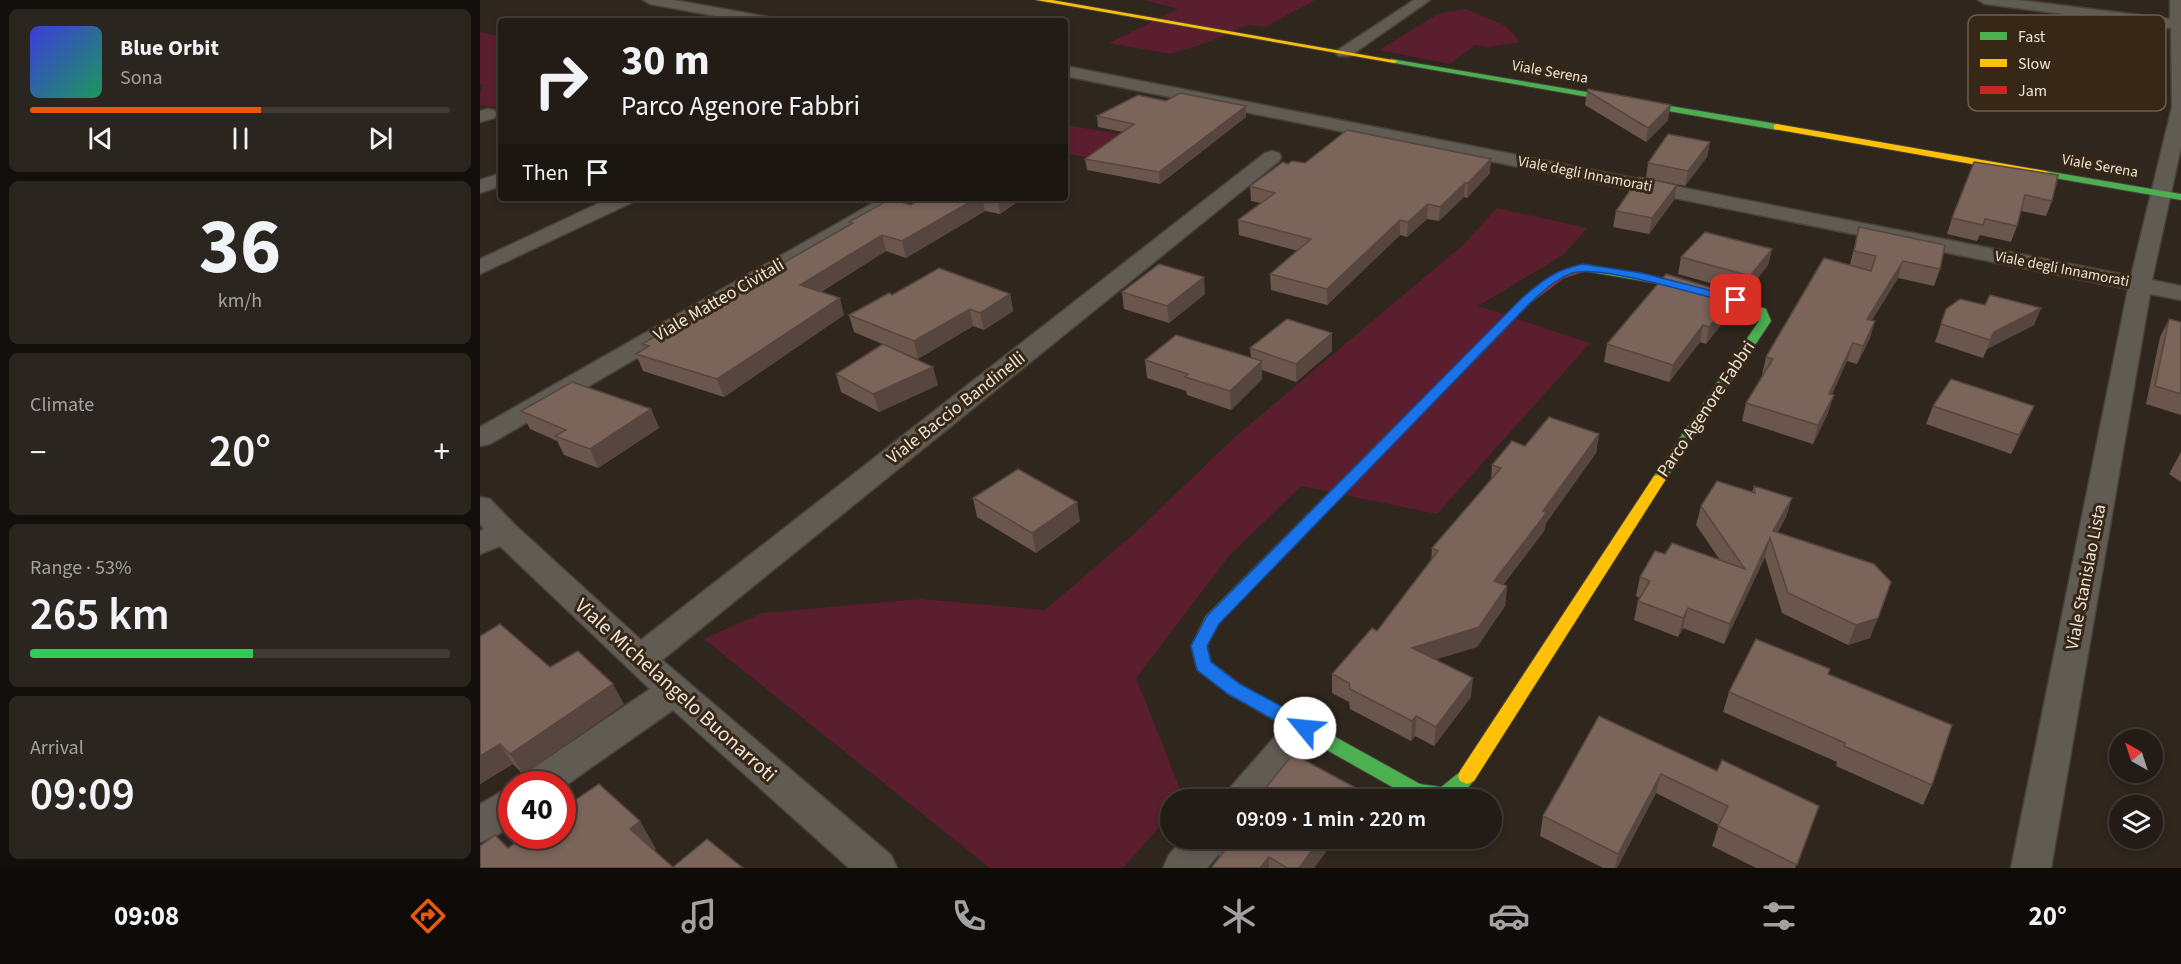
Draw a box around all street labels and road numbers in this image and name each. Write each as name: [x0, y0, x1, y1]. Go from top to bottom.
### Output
street label: Viale Serena: [1510, 55, 1590, 89]
street label: Viale Serena: [2060, 149, 2140, 183]
street label: Viale degli Innamorati: [1516, 151, 1654, 197]
street label: Viale degli Innamorati: [1993, 246, 2131, 292]
street label: Viale Matteo Civitali: [649, 252, 789, 348]
street label: Parco Agenore Fabbri: [1651, 336, 1761, 482]
street label: Viale Baccio Bandinelli: [881, 346, 1031, 470]
street label: Viale Stanislao Lista: [2060, 502, 2112, 652]
street label: Viale Michelangelo Buonarroti: [568, 591, 784, 789]

